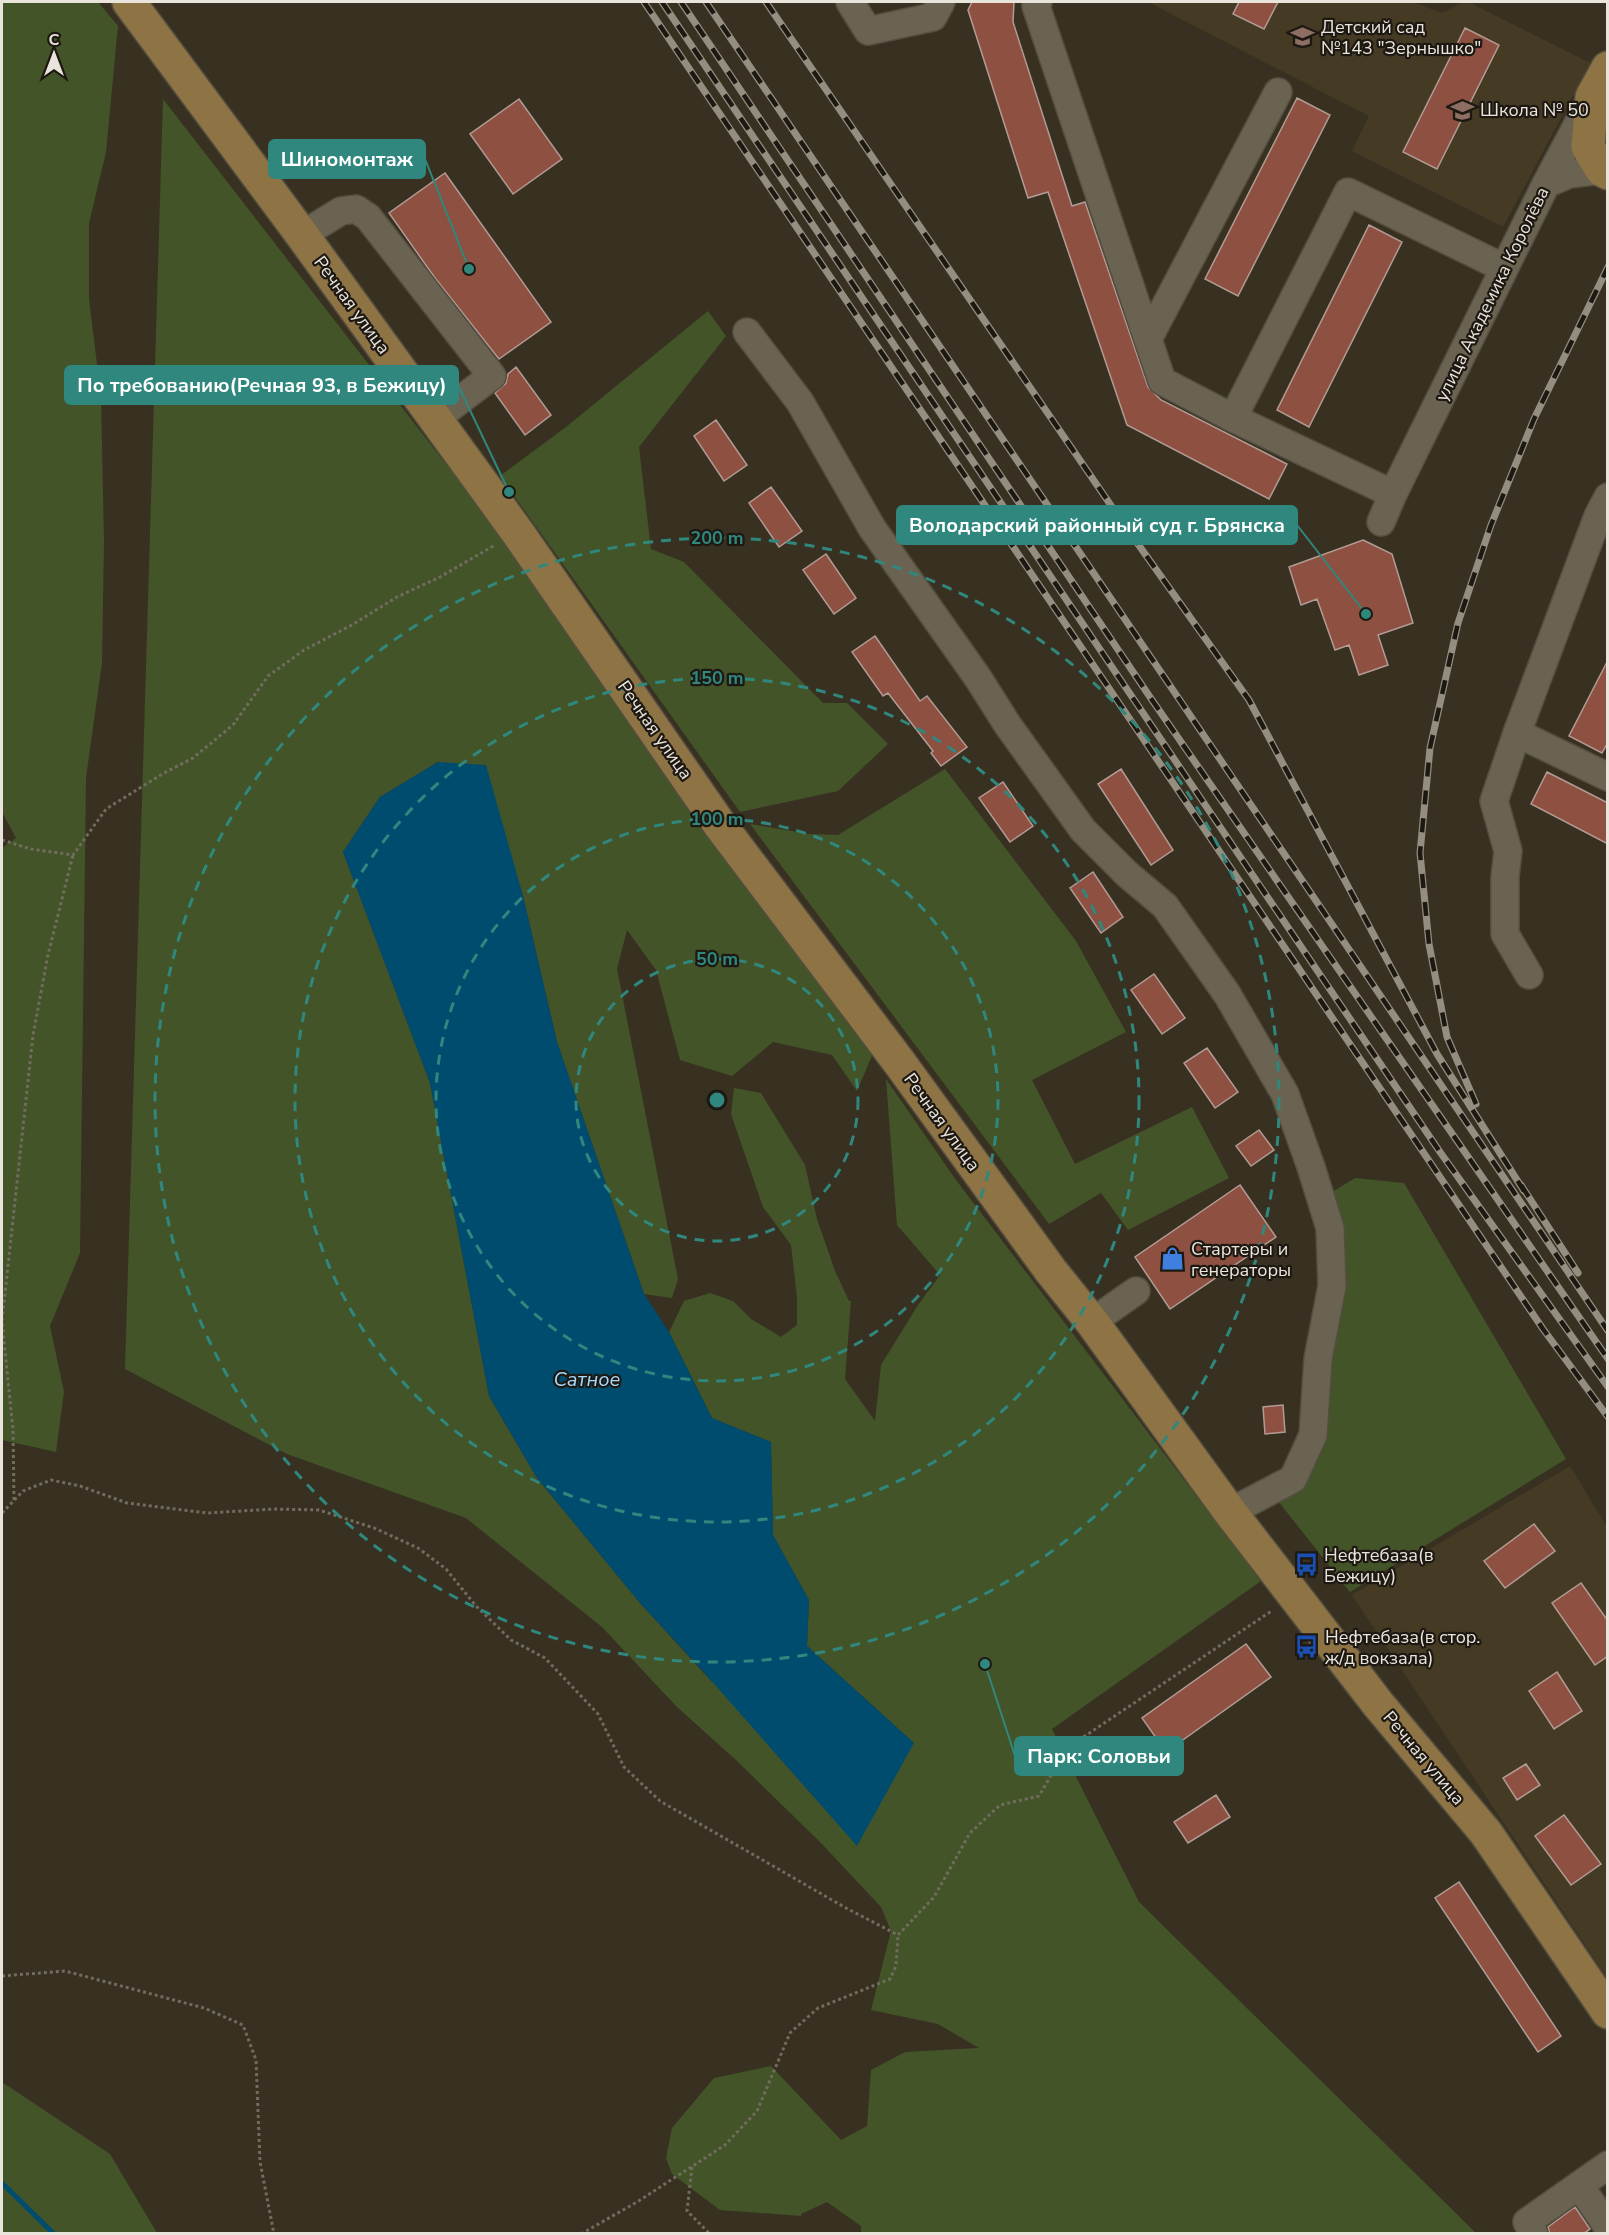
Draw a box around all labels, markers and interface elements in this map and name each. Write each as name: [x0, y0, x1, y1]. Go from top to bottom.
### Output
place label: Детский сад №143 "Зернышко": [1321, 15, 1481, 60]
north arrow: [24, 24, 84, 84]
school or university icon: Детский сад №143 "Зернышко": [1290, 24, 1316, 50]
text: С: [49, 29, 60, 51]
school or university icon: Школа № 50: [1449, 97, 1475, 123]
place label: Школа № 50: [1480, 98, 1589, 122]
callout: Шиномонтаж: [269, 140, 425, 178]
text: Шиномонтаж: [281, 146, 414, 173]
street label: улица Академика Королёва: [1430, 183, 1554, 405]
street label: Речная улица: [308, 251, 396, 359]
callout: По требованию(Речная 93, в Бежицу): [65, 366, 458, 404]
text: По требованию(Речная 93, в Бежицу): [77, 372, 447, 399]
callout: Володарский районный суд г. Брянска: [897, 506, 1297, 544]
text: Володарский районный суд г. Брянска: [909, 512, 1285, 539]
text: 200 m: [690, 526, 744, 550]
text: 150 m: [690, 666, 744, 690]
street label: Речная улица: [612, 676, 698, 784]
text: 100 m: [690, 807, 744, 831]
text: 50 m: [696, 947, 738, 971]
street label: Речная улица: [898, 1068, 986, 1176]
centre of rings: [707, 1090, 727, 1110]
place label: Стартеры и генераторы: [1191, 1237, 1291, 1282]
shop icon: Стартеры и генераторы: [1160, 1246, 1186, 1272]
water label: Сатное: [554, 1366, 621, 1393]
place label: Нефтебаза(в Бежицу): [1324, 1543, 1434, 1588]
bus stop icon: Нефтебаза(в Бежицу): [1293, 1552, 1319, 1578]
place label: Нефтебаза(в стор. ж/д вокзала): [1325, 1625, 1480, 1670]
bus stop icon: Нефтебаза(в стор. ж/д вокзала): [1294, 1634, 1320, 1660]
street label: Речная улица: [1378, 1706, 1470, 1810]
callout: Парк: Соловьи: [1015, 1737, 1183, 1775]
text: Парк: Соловьи: [1027, 1743, 1171, 1770]

